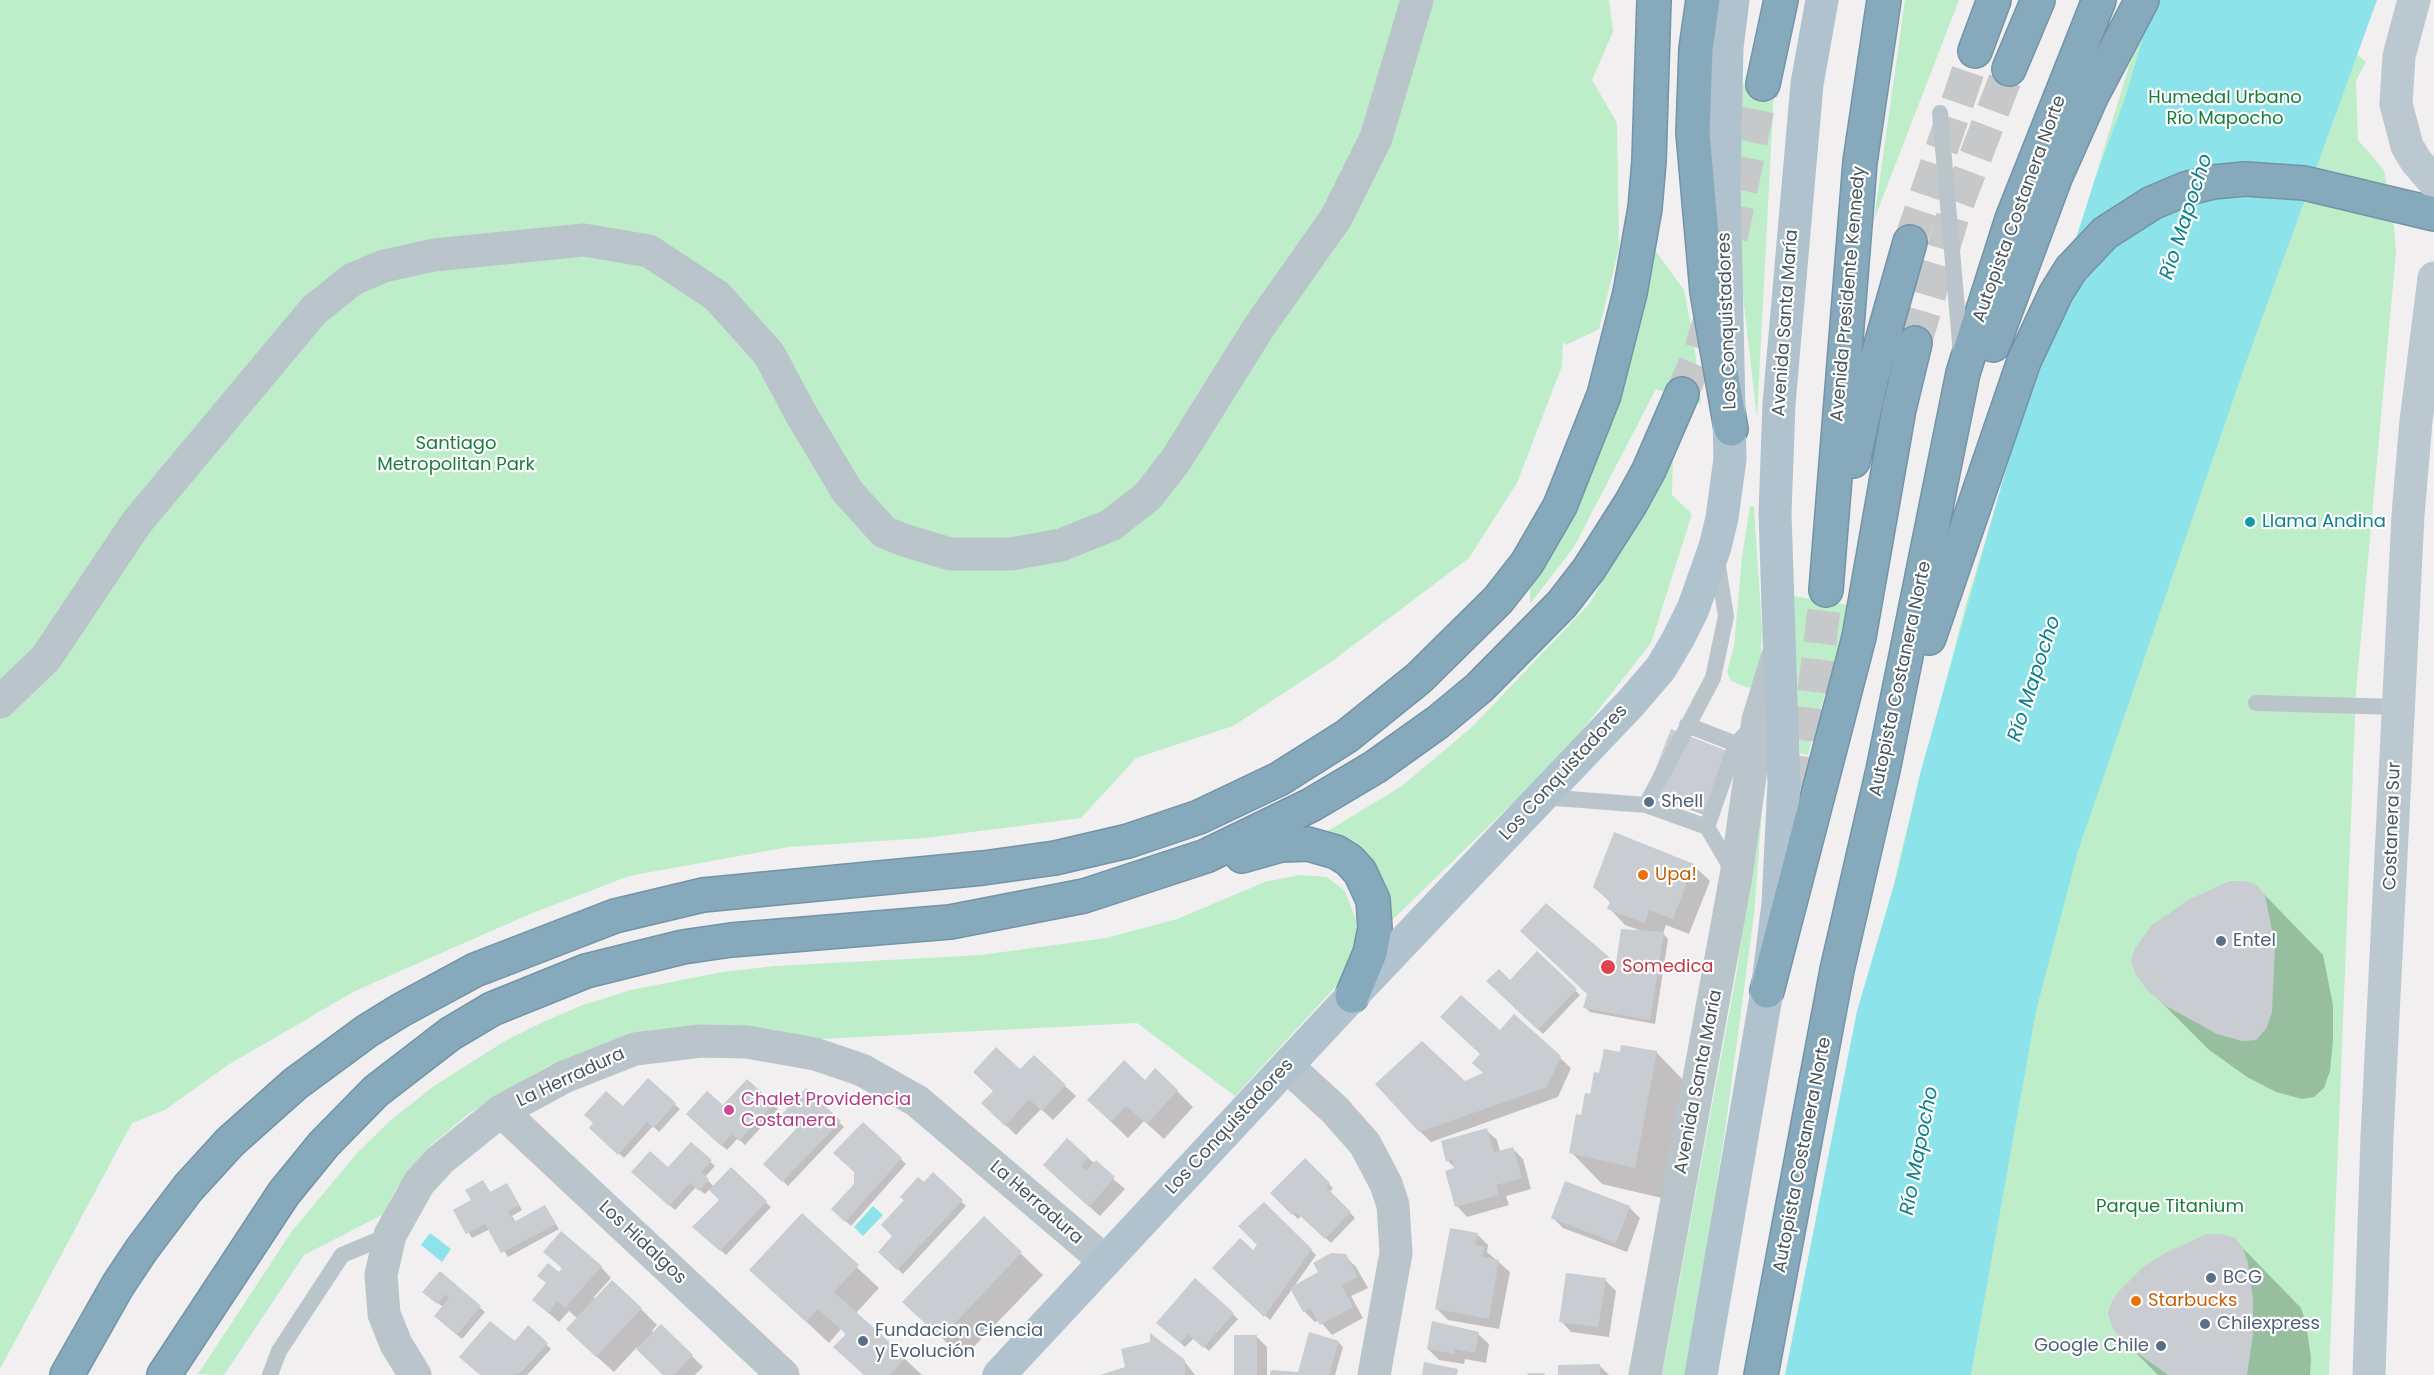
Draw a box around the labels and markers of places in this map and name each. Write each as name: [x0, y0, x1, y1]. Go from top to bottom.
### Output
place label: Llama Andina: [2262, 511, 2386, 533]
marker: Llama Andina: [2243, 515, 2257, 529]
place label: Shell: [1661, 791, 1703, 813]
marker: Shell: [1642, 795, 1656, 809]
place label: Upa!: [1655, 864, 1697, 886]
marker: Upa!: [1636, 868, 1650, 882]
place label: Entel: [2233, 930, 2276, 952]
marker: Entel: [2214, 934, 2228, 948]
place label: Somedica: [1622, 956, 1713, 978]
marker: Somedica: [1599, 958, 1617, 976]
place label: Chalet Providencia Costanera: [741, 1089, 911, 1132]
marker: Chalet Providencia Costanera: [722, 1103, 736, 1117]
place label: BCG: [2223, 1267, 2262, 1289]
marker: BCG: [2204, 1271, 2218, 1285]
place label: Starbucks: [2148, 1290, 2237, 1312]
marker: Starbucks: [2129, 1294, 2143, 1308]
place label: Chilexpress: [2217, 1313, 2320, 1335]
marker: Chilexpress: [2198, 1317, 2212, 1331]
place label: Fundacion Ciencia y Evolución: [875, 1320, 1043, 1362]
marker: Fundacion Ciencia y Evolución: [856, 1334, 870, 1348]
place label: Google Chile: [2034, 1335, 2149, 1357]
marker: Google Chile: [2154, 1339, 2168, 1353]

